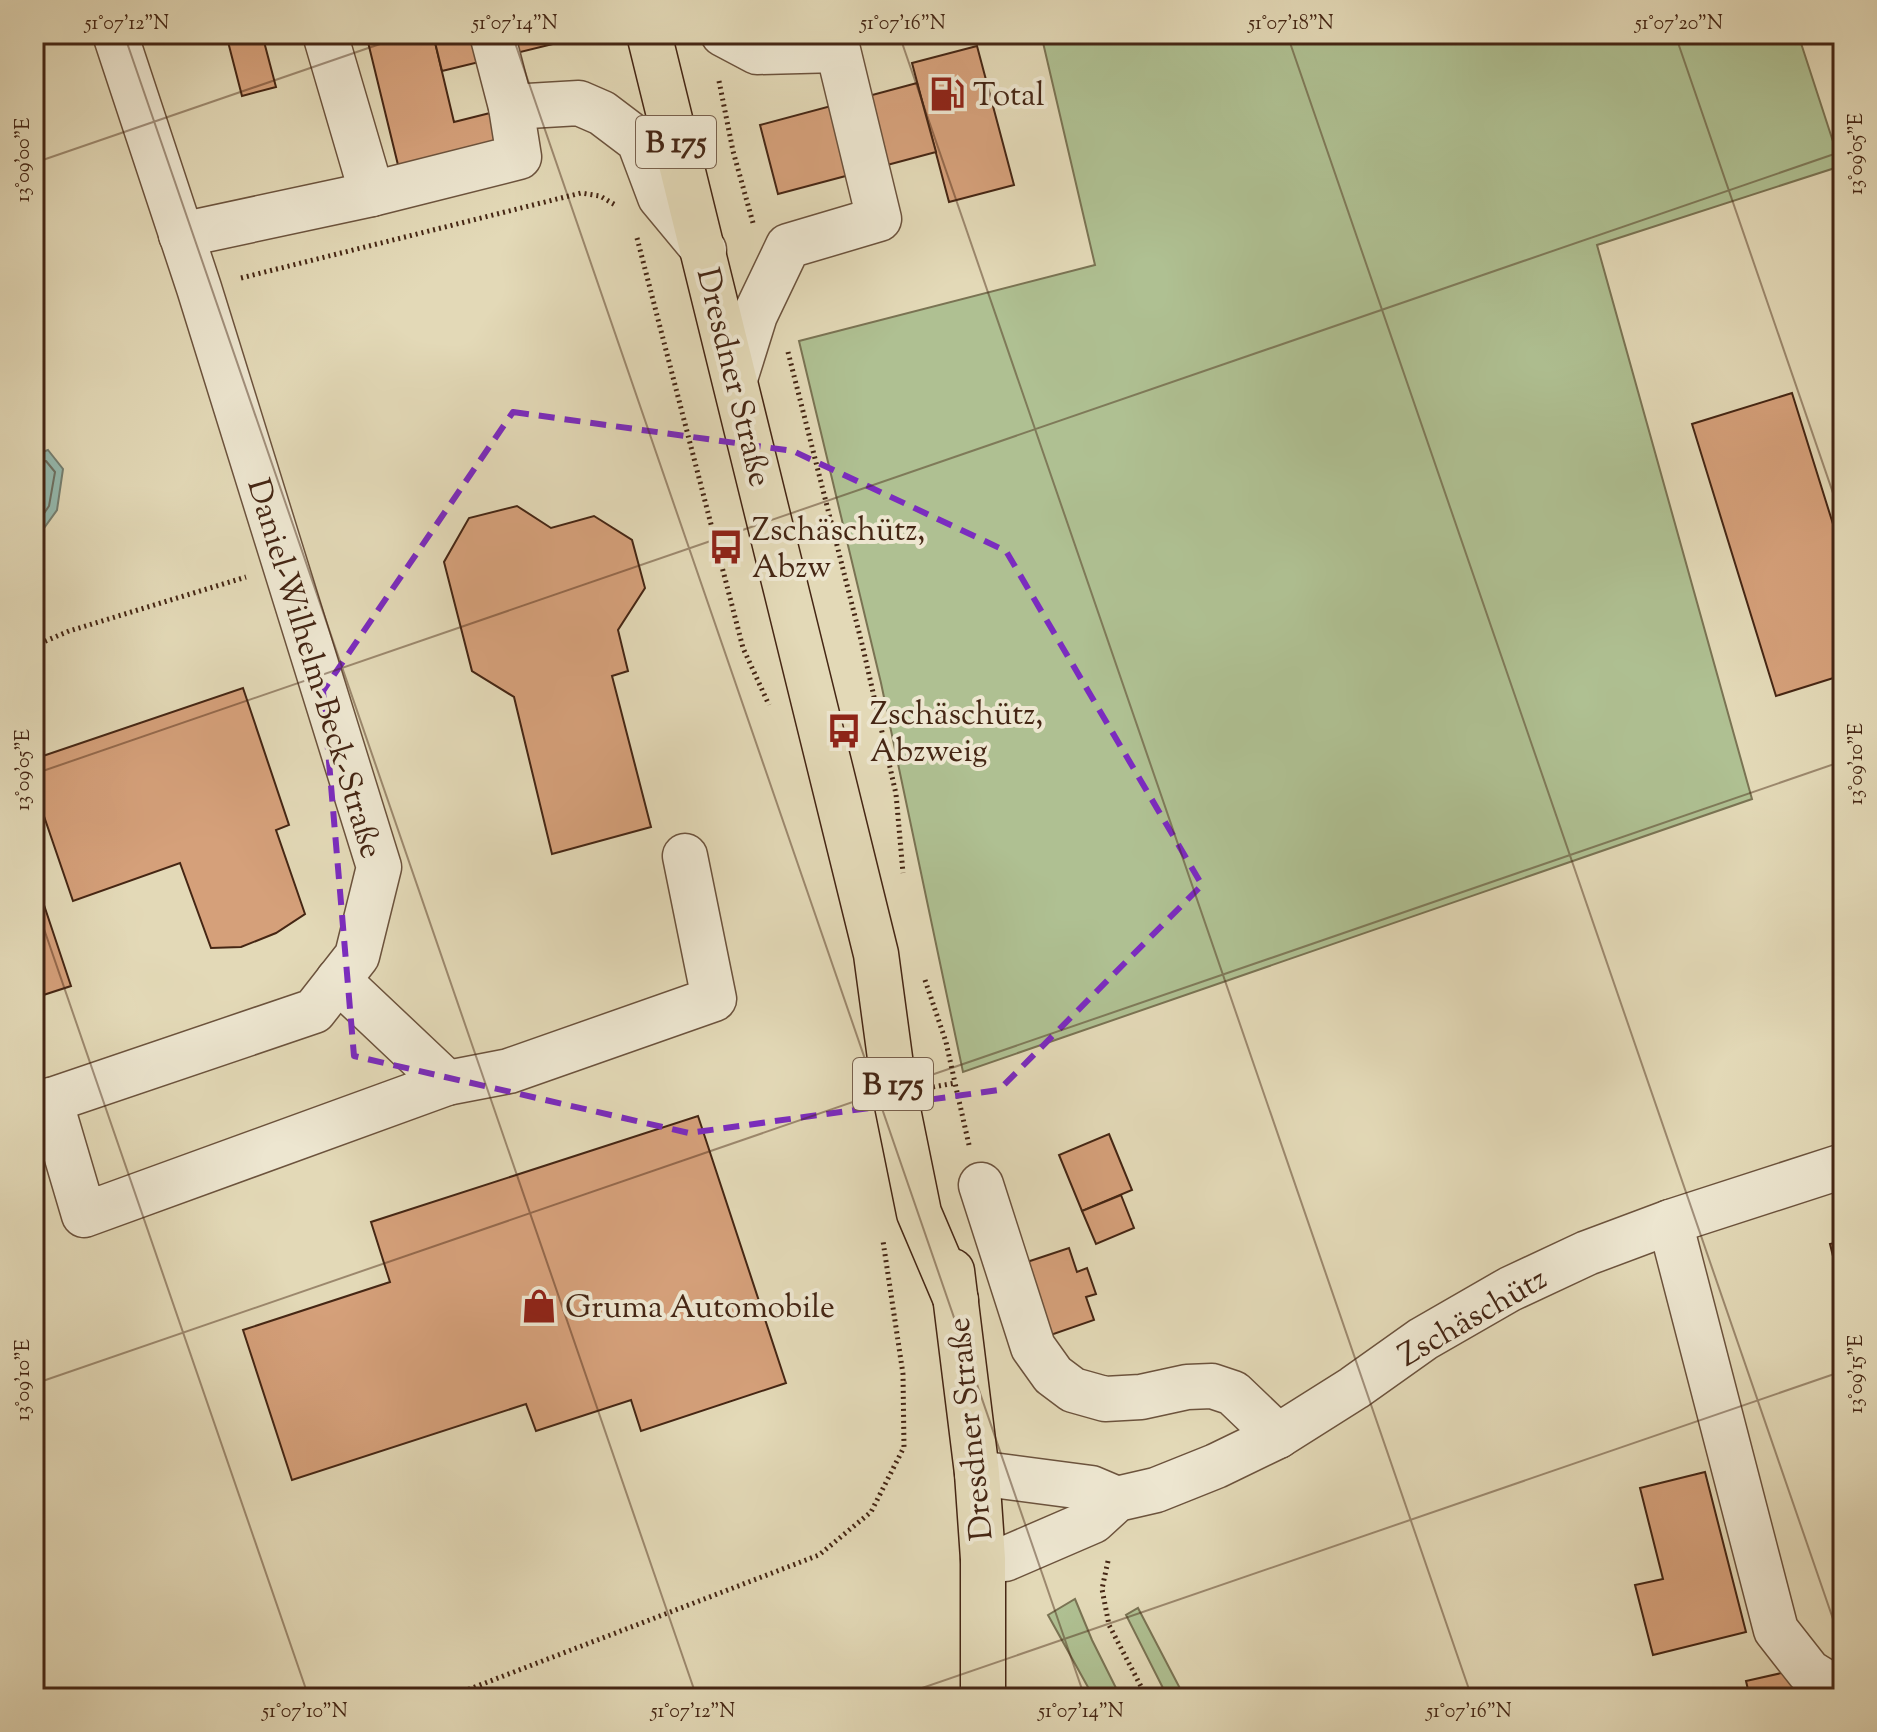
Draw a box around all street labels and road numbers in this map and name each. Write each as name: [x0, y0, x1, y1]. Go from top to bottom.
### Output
road number: B 175: [636, 116, 716, 168]
street label: Dresdner Straße: [683, 264, 781, 492]
street label: Daniel-Wilhelm-Beck-Straße: [233, 473, 393, 864]
road number: B 175: [853, 1058, 933, 1110]
street label: Zschäschütz: [1390, 1257, 1557, 1380]
street label: Dresdner Straße: [937, 1315, 1007, 1542]

